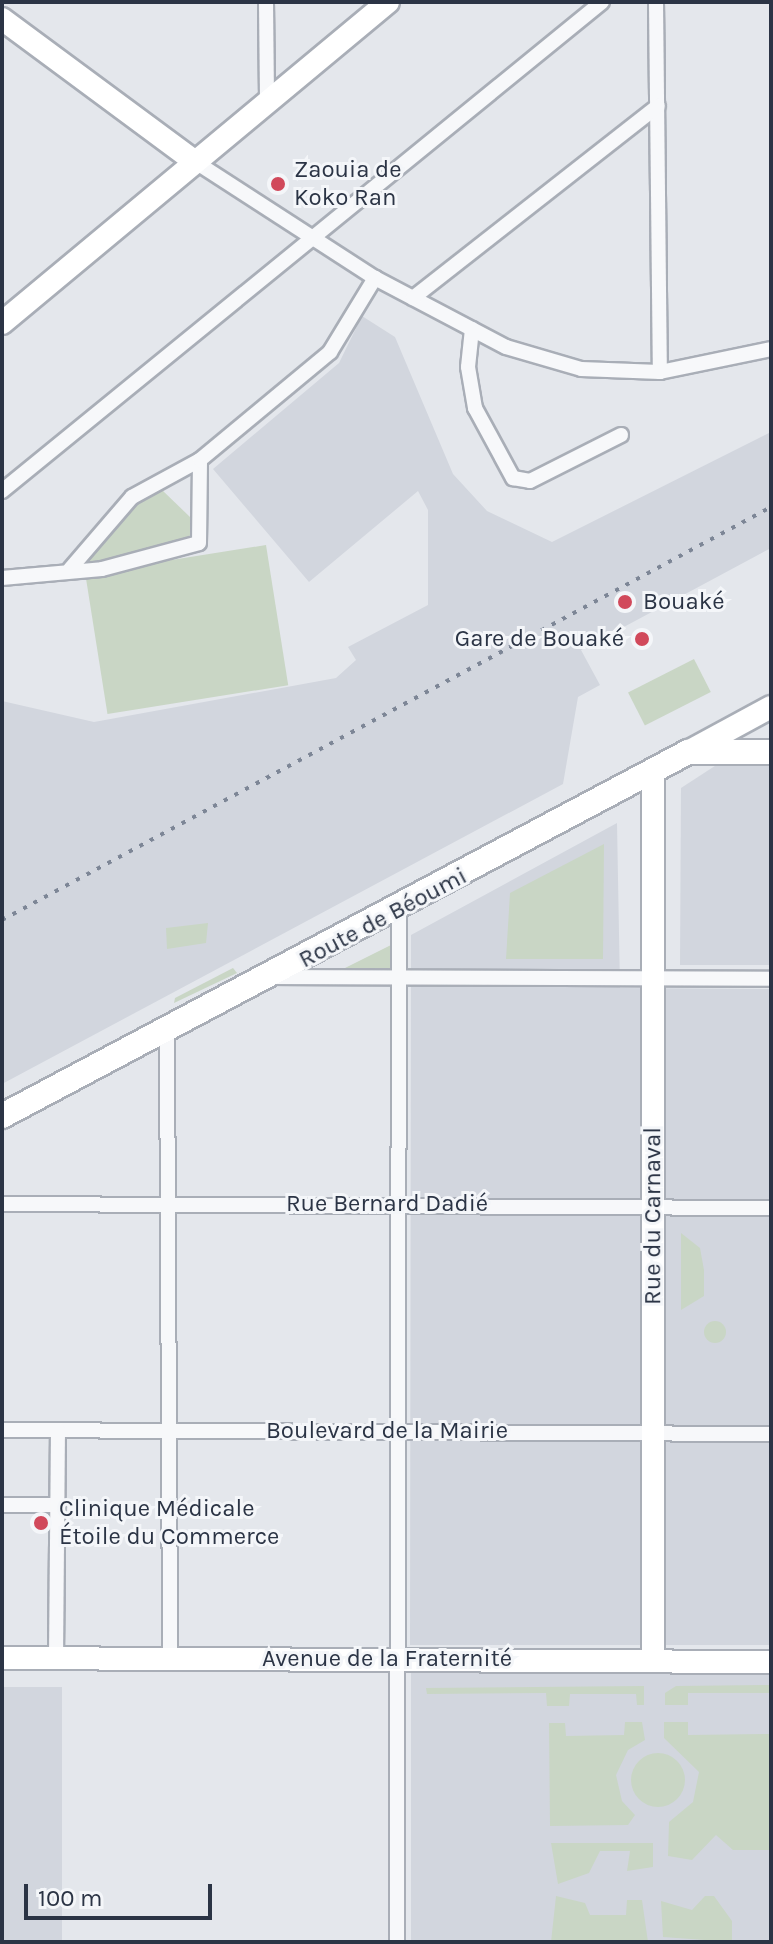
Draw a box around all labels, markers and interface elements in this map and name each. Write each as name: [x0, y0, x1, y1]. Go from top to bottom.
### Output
place label: Zaouia de Koko Ran: [294, 156, 402, 212]
marker: Zaouia de Koko Ran: [269, 175, 287, 193]
place label: Bouaké: [643, 588, 725, 616]
marker: Bouaké: [614, 591, 636, 613]
place label: Gare de Bouaké: [455, 625, 624, 653]
marker: Gare de Bouaké: [631, 628, 653, 650]
street label: Route de Béoumi: [294, 862, 472, 974]
street label: Rue du Carnaval: [639, 1127, 667, 1305]
street label: Rue Bernard Dadié: [286, 1190, 488, 1218]
street label: Boulevard de la Mairie: [266, 1417, 508, 1445]
place label: Clinique Médicale Étoile du Commerce: [59, 1495, 279, 1551]
marker: Clinique Médicale Étoile du Commerce: [30, 1512, 52, 1534]
street label: Avenue de la Fraternité: [262, 1645, 512, 1673]
scale bar: [28, 1868, 216, 1918]
text: 100 m: [38, 1884, 103, 1912]

